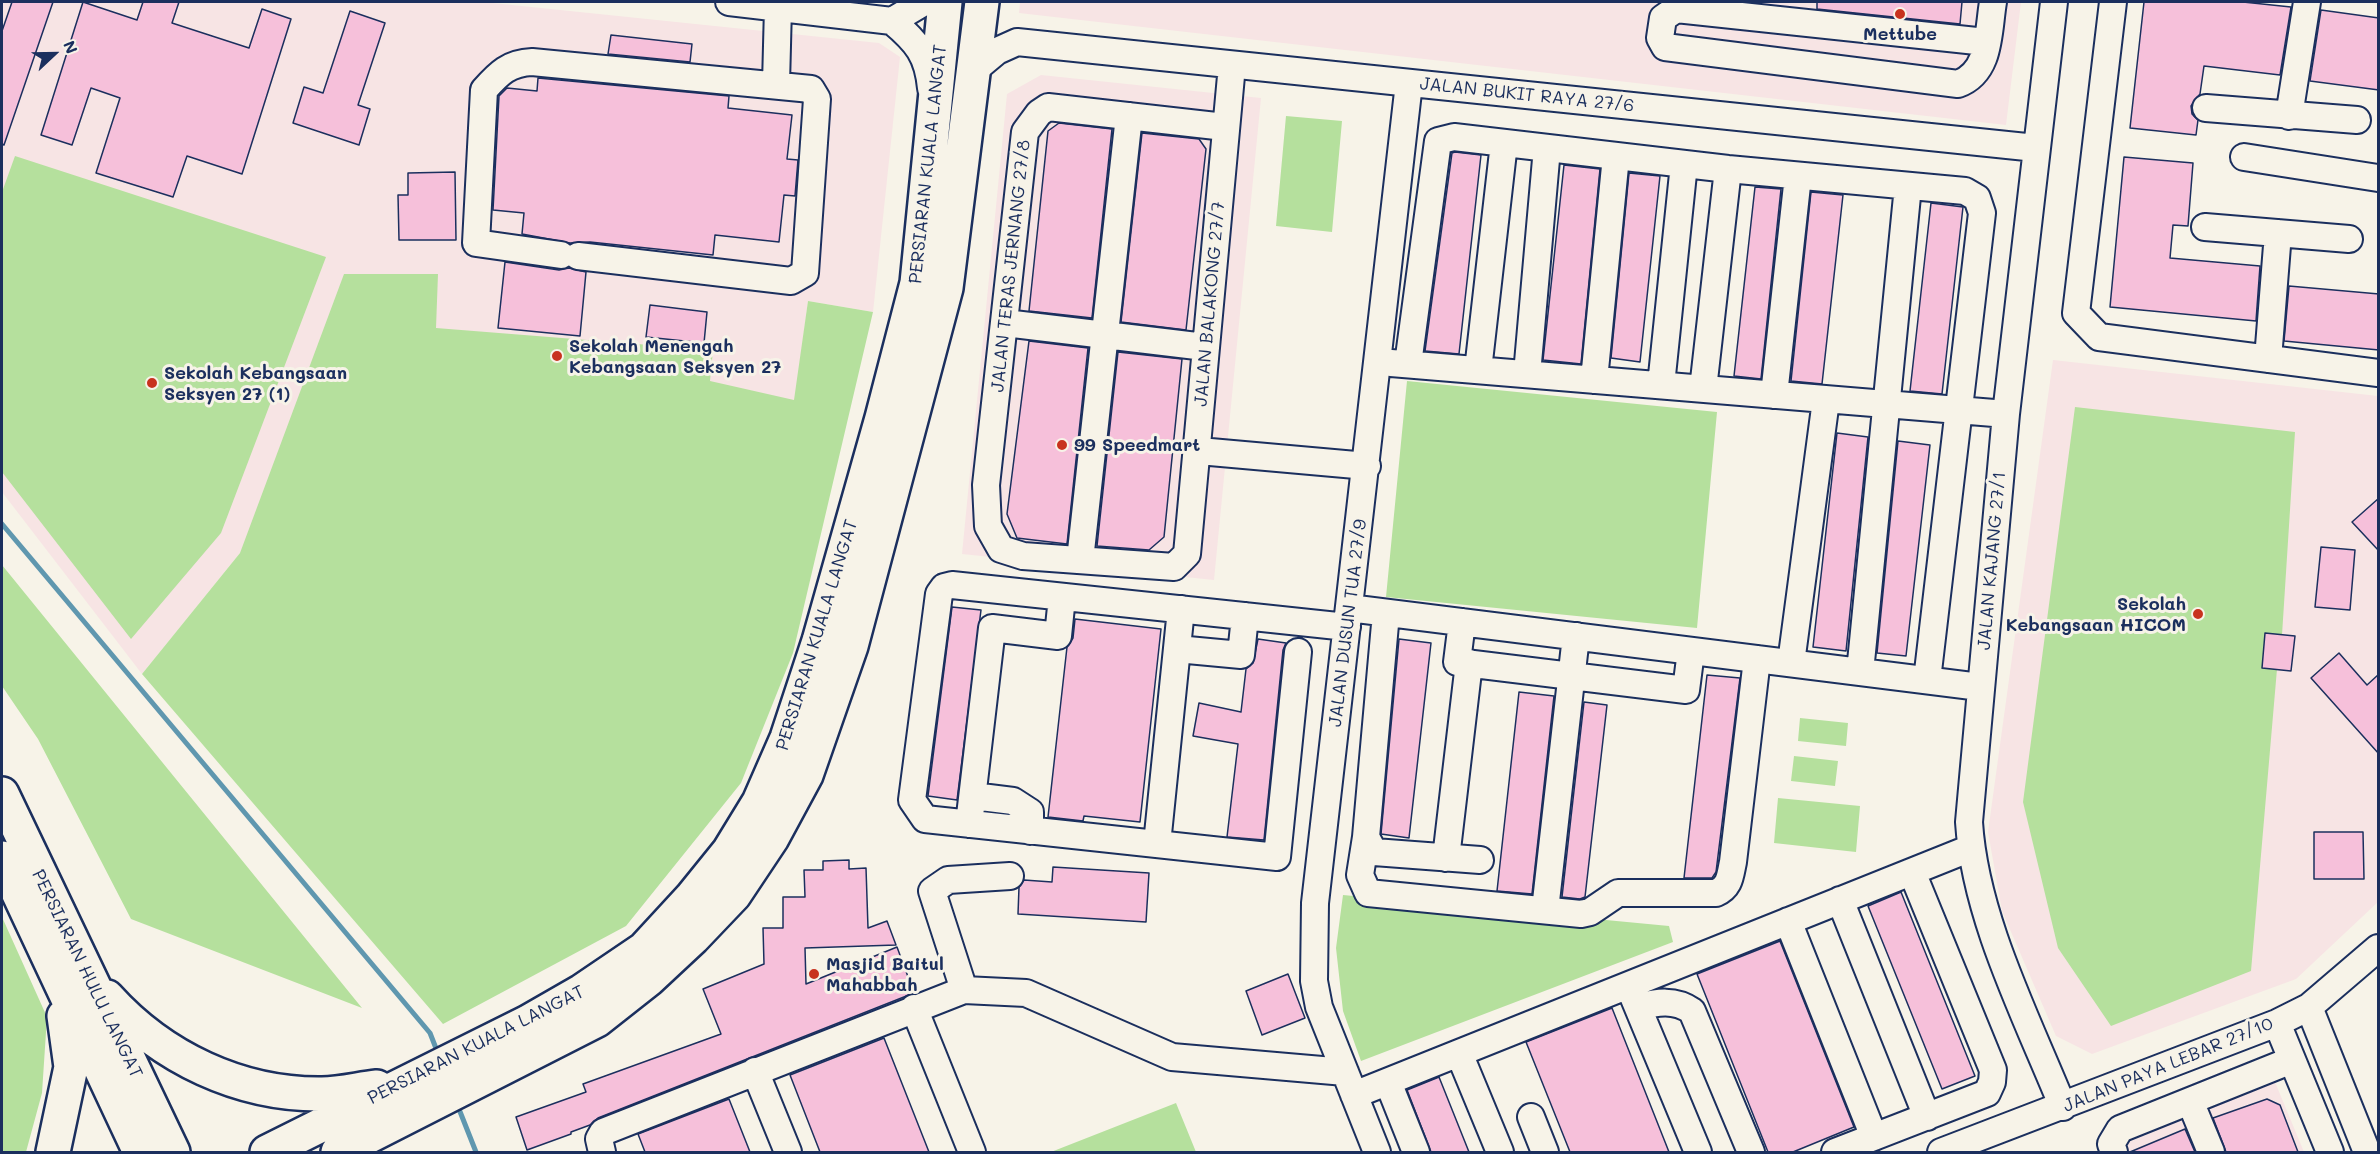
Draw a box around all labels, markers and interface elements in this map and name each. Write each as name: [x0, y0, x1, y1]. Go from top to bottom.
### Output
marker: Mettube: [1893, 7, 1907, 21]
place label: Mettube: [1863, 23, 1937, 45]
north arrow: [24, 24, 84, 84]
text: N: [59, 38, 83, 57]
street label: PERSIARAN KUALA LANGAT: [905, 43, 951, 285]
street label: JALAN BUKIT RAYA 27/6: [1419, 73, 1635, 117]
street label: JALAN TERAS JERNANG 27/8: [987, 139, 1035, 393]
street label: JALAN BALAKONG 27/7: [1190, 200, 1230, 408]
place label: Sekolah Menengah Kebangsaan Seksyen 27: [569, 335, 781, 378]
marker: Sekolah Menengah Kebangsaan Seksyen 27: [550, 349, 564, 363]
place label: Sekolah Kebangsaan Seksyen 27 (1): [164, 362, 347, 404]
marker: Sekolah Kebangsaan Seksyen 27 (1): [145, 376, 159, 390]
place label: 99 Speedmart: [1074, 434, 1200, 456]
marker: 99 Speedmart: [1055, 438, 1069, 452]
street label: JALAN KAJANG 27/1: [1973, 471, 2011, 651]
street label: PERSIARAN KUALA LANGAT: [772, 517, 862, 753]
street label: JALAN DUSUN TUA 27/9: [1325, 518, 1371, 728]
place label: Sekolah Kebangsaan HICOM: [2006, 593, 2186, 636]
marker: Sekolah Kebangsaan HICOM: [2191, 607, 2205, 621]
street label: PERSIARAN HULU LANGAT: [27, 866, 147, 1082]
place label: Masjid Baitul Mahabbah: [826, 953, 944, 996]
marker: Masjid Baitul Mahabbah: [807, 967, 821, 981]
street label: PERSIARAN KUALA LANGAT: [364, 981, 588, 1109]
street label: JALAN PAYA LEBAR 27/10: [2060, 1013, 2276, 1117]

